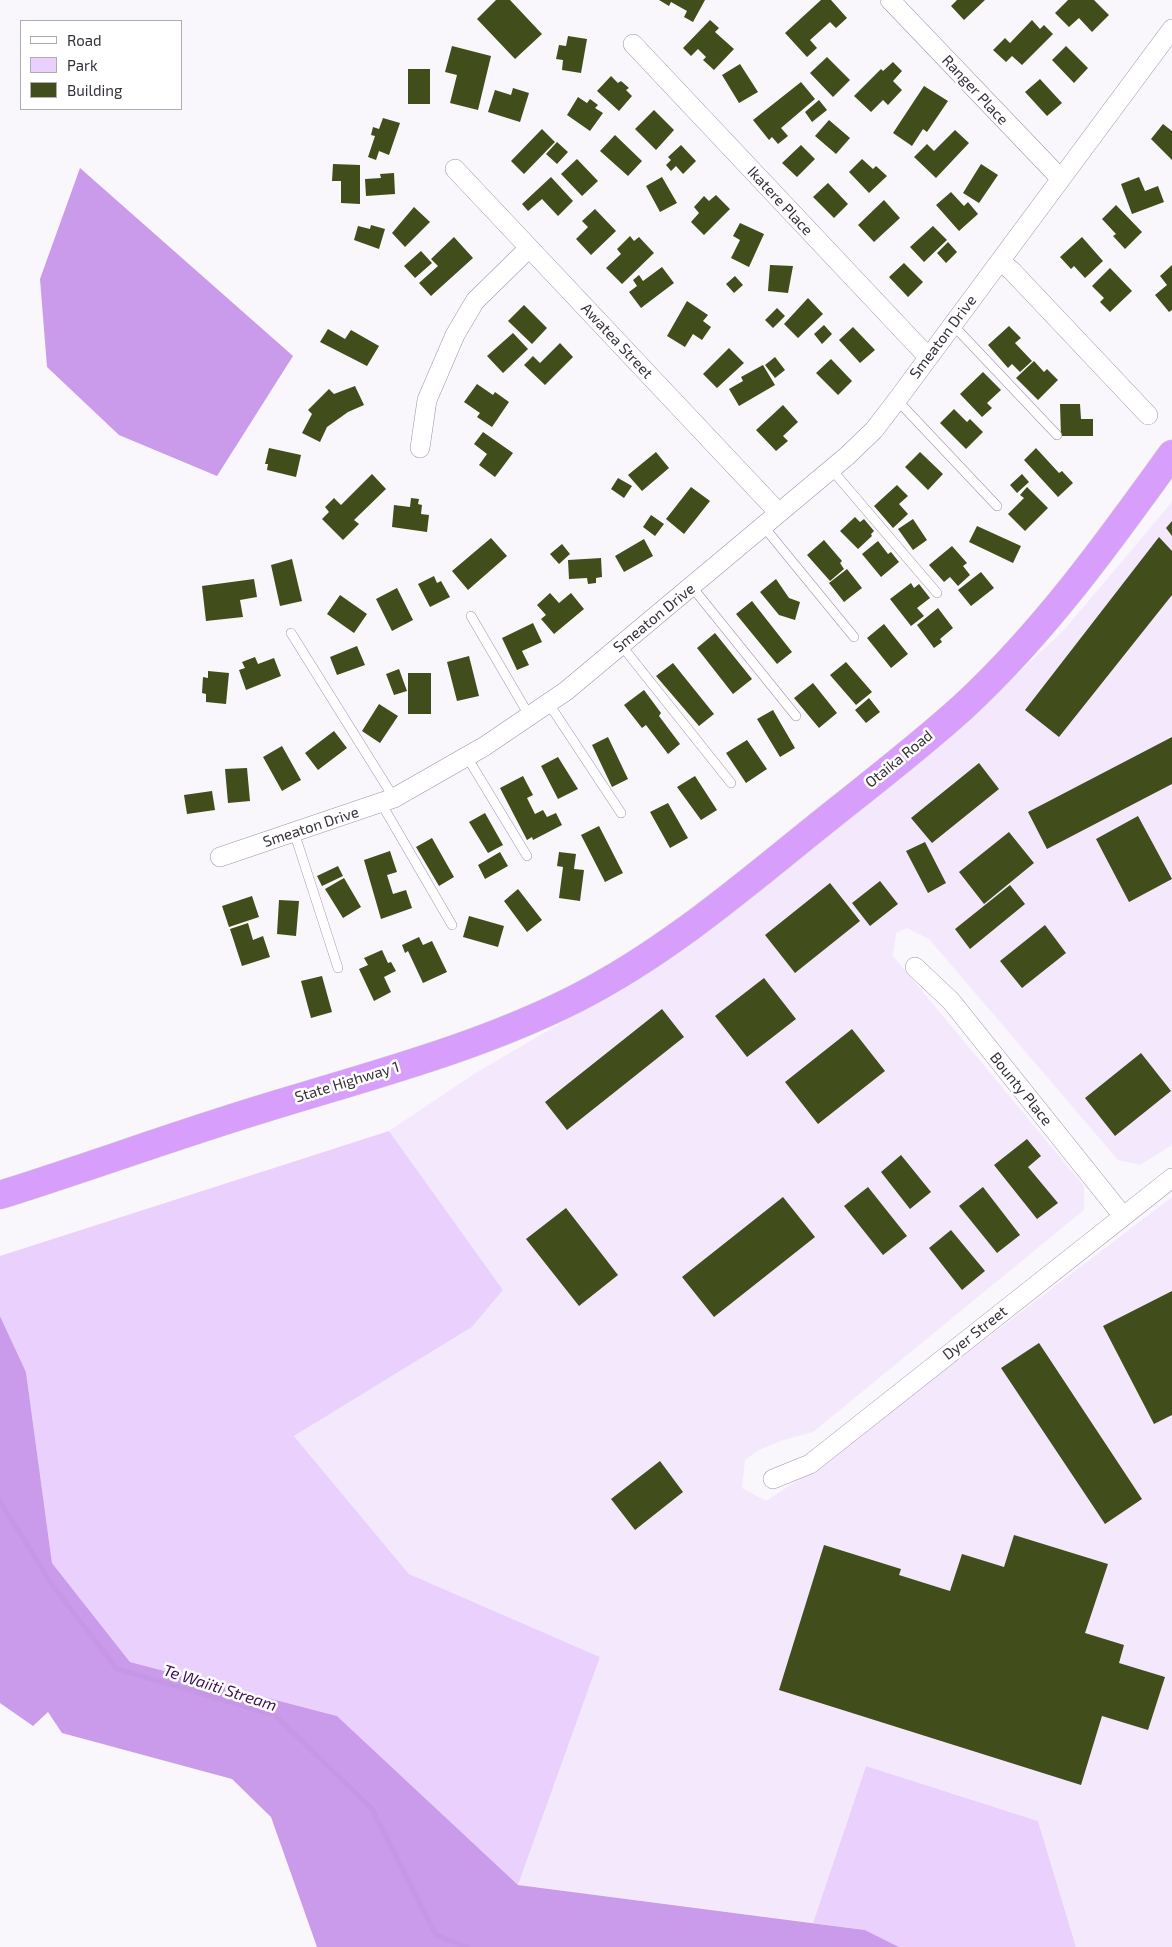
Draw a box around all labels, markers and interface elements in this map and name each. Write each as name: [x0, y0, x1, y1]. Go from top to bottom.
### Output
legend: [20, 20, 182, 110]
text: Road: [67, 31, 102, 49]
street label: Ranger Place: [938, 51, 1012, 129]
text: Park: [67, 56, 98, 74]
text: Building: [67, 81, 122, 99]
street label: Ikatere Place: [744, 163, 816, 239]
street label: Smeaton Drive: [906, 292, 980, 382]
street label: Awatea Street: [577, 299, 657, 383]
street label: Smeaton Drive: [610, 580, 698, 656]
street label: Otaika Road: [862, 726, 936, 792]
street label: Smeaton Drive: [261, 803, 361, 851]
street label: Bounty Place: [986, 1049, 1056, 1129]
street label: State Highway 1: [293, 1058, 401, 1106]
street label: Dyer Street: [939, 1302, 1011, 1364]
water label: Te Waiiti Stream: [161, 1661, 279, 1715]

